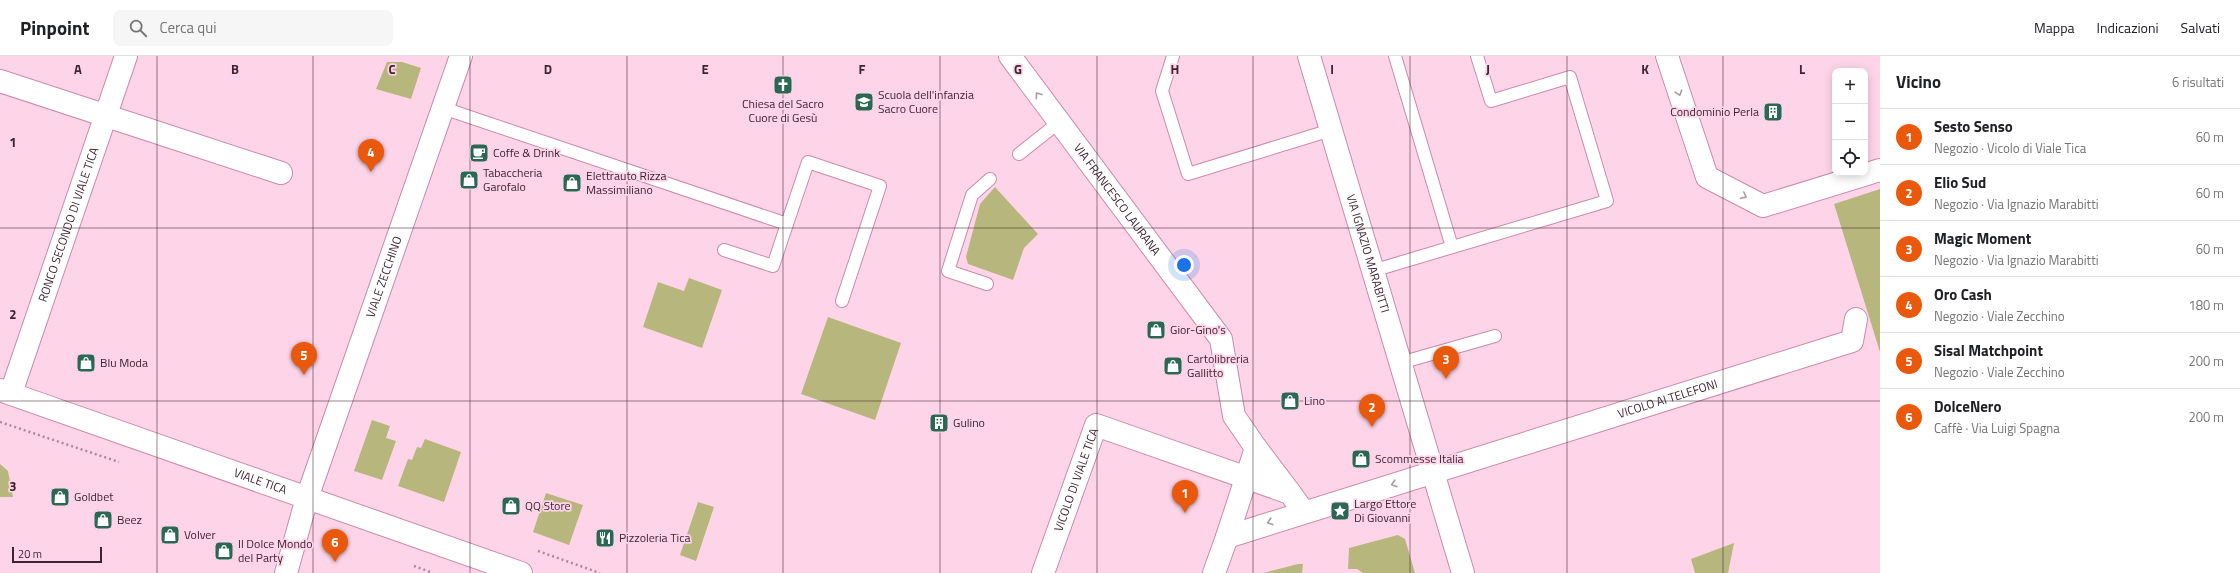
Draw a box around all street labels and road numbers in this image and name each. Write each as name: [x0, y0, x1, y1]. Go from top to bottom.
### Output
street label: VIA FRANCESCO LAURANA: [1069, 139, 1166, 259]
street label: RONCO SECONDO DI VIALE TICA: [33, 144, 103, 304]
street label: VIA IGNAZIO MARABITTI: [1342, 192, 1395, 315]
street label: VIALE ZECCHINO: [361, 233, 407, 320]
street label: VICOLO AI TELEFONI: [1615, 374, 1720, 423]
street label: VICOLO DI VIALE TICA: [1049, 425, 1103, 534]
street label: VIALE TICA: [231, 463, 290, 499]

